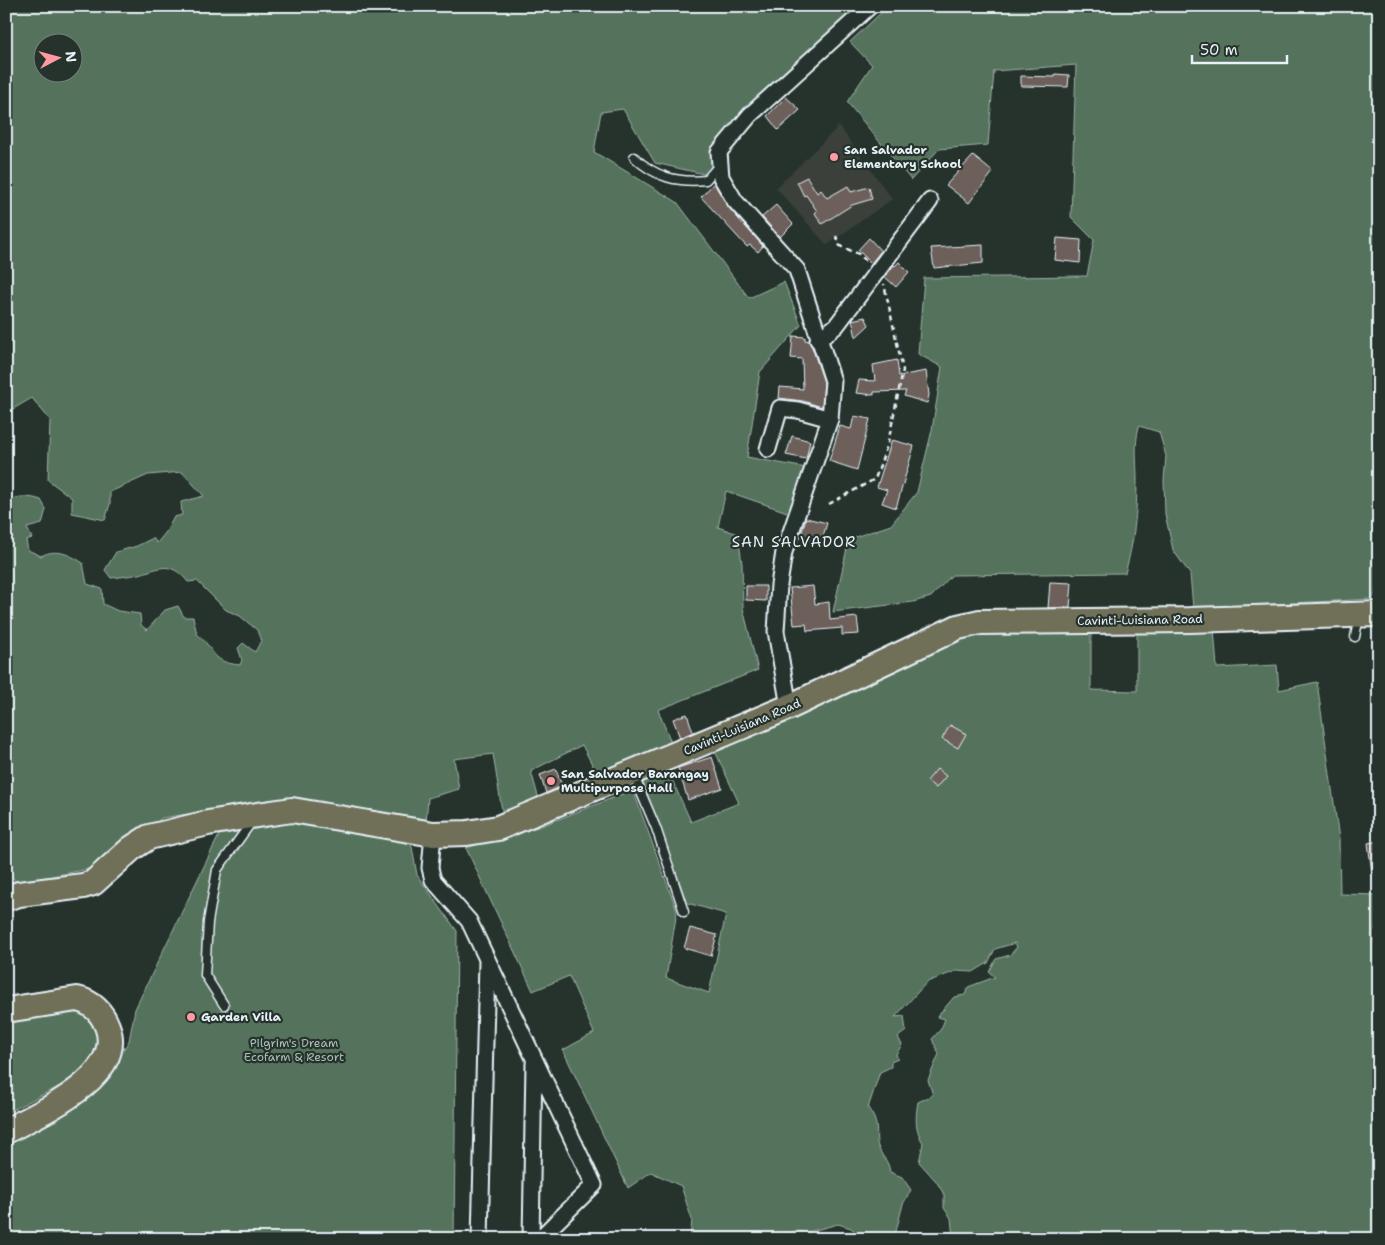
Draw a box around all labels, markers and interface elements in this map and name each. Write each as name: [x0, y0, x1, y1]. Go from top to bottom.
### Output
north arrow: [32, 32, 82, 82]
scale bar: [1192, 32, 1288, 64]
text: 50 m: [1200, 40, 1238, 60]
text: N: [61, 50, 80, 63]
place label: San Salvador Elementary School: [844, 142, 961, 172]
marker: San Salvador Elementary School: [828, 151, 840, 163]
district label: SAN SALVADOR: [732, 532, 856, 552]
street label: Cavinti-Luisiana Road: [1077, 611, 1203, 629]
street label: Cavinti-Luisiana Road: [681, 695, 803, 759]
place label: San Salvador Barangay Multipurpose Hall: [561, 766, 709, 796]
marker: San Salvador Barangay Multipurpose Hall: [545, 775, 557, 787]
place label: Garden Villa: [201, 1009, 282, 1025]
marker: Garden Villa: [185, 1011, 197, 1023]
park label: Pilgrim's Dream Ecofarm & Resort: [244, 1035, 344, 1065]

